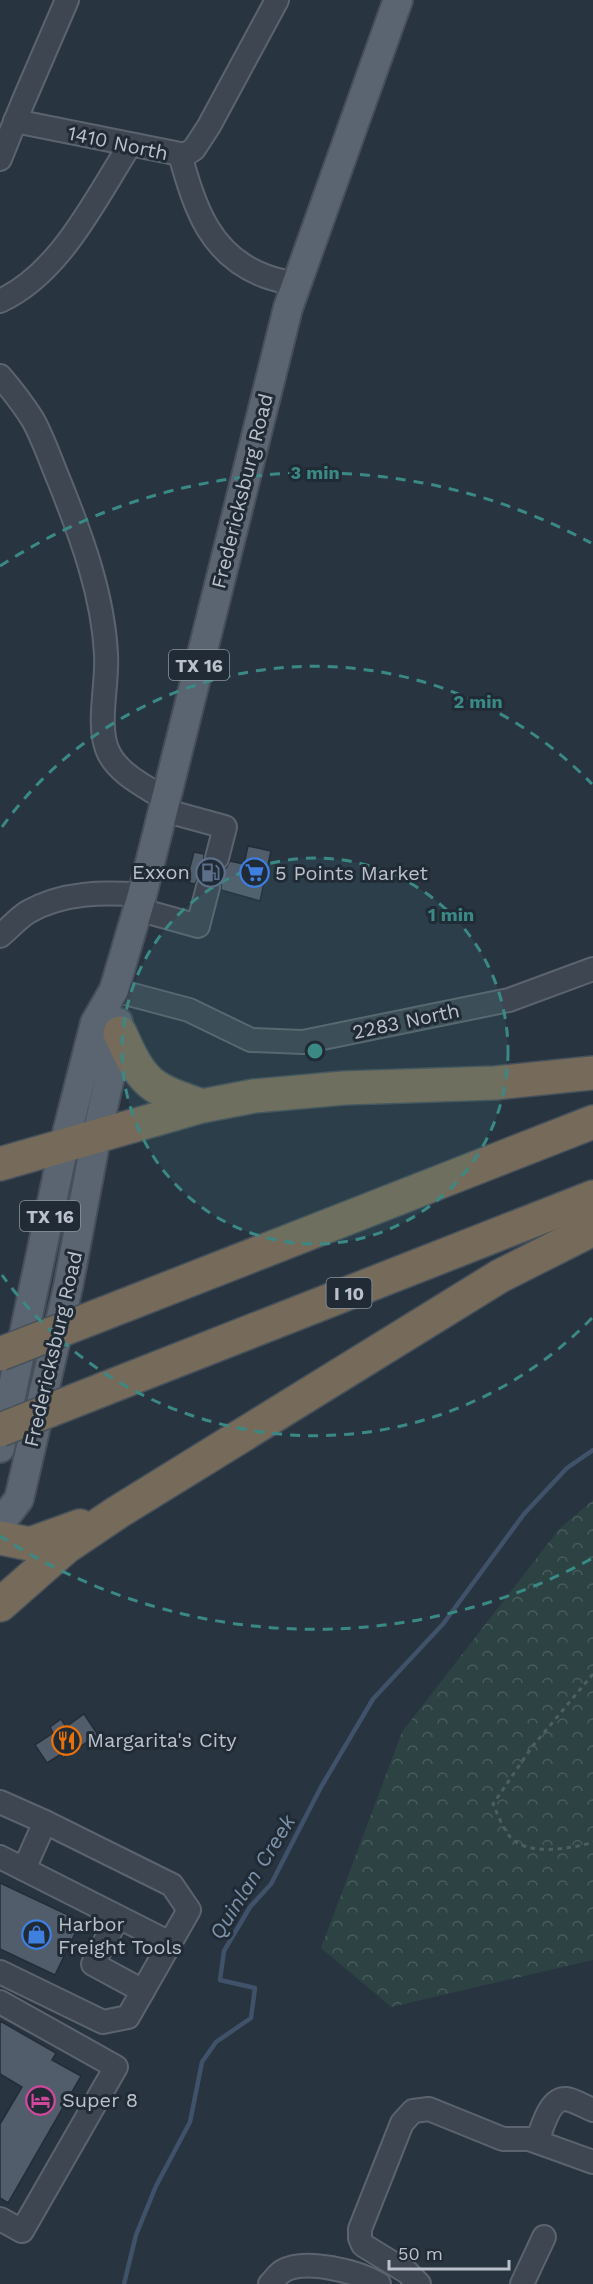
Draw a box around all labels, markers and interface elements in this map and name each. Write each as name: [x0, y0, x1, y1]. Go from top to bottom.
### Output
street label: 1410 North: [66, 121, 170, 165]
street label: Fredericksburg Road: [206, 391, 278, 591]
text: 3 min: [290, 462, 340, 483]
road number: TX 16: [169, 650, 229, 680]
text: 2 min: [453, 691, 503, 712]
fuel station icon: Exxon: [195, 856, 227, 888]
supermarket icon: 5 Points Market: [238, 857, 270, 889]
place label: Exxon: [132, 860, 190, 884]
place label: 5 Points Market: [275, 861, 428, 885]
text: 1 min: [428, 904, 474, 925]
street label: 2283 North: [350, 998, 462, 1044]
centre of rings: [305, 1041, 325, 1061]
road number: TX 16: [20, 1201, 80, 1231]
street label: Fredericksburg Road: [19, 1249, 87, 1449]
road number: I 10: [326, 1278, 372, 1308]
restaurant icon: Margarita's City: [50, 1724, 82, 1756]
place label: Margarita's City: [87, 1728, 237, 1752]
water label: Quinlan Creek: [204, 1810, 301, 1944]
place label: Harbor Freight Tools: [58, 1912, 182, 1959]
shop icon: Harbor Freight Tools: [21, 1919, 53, 1951]
hotel icon: Super 8: [25, 2084, 57, 2116]
place label: Super 8: [62, 2088, 138, 2112]
scale bar: [389, 2233, 509, 2271]
text: 50 m: [398, 2243, 443, 2264]

